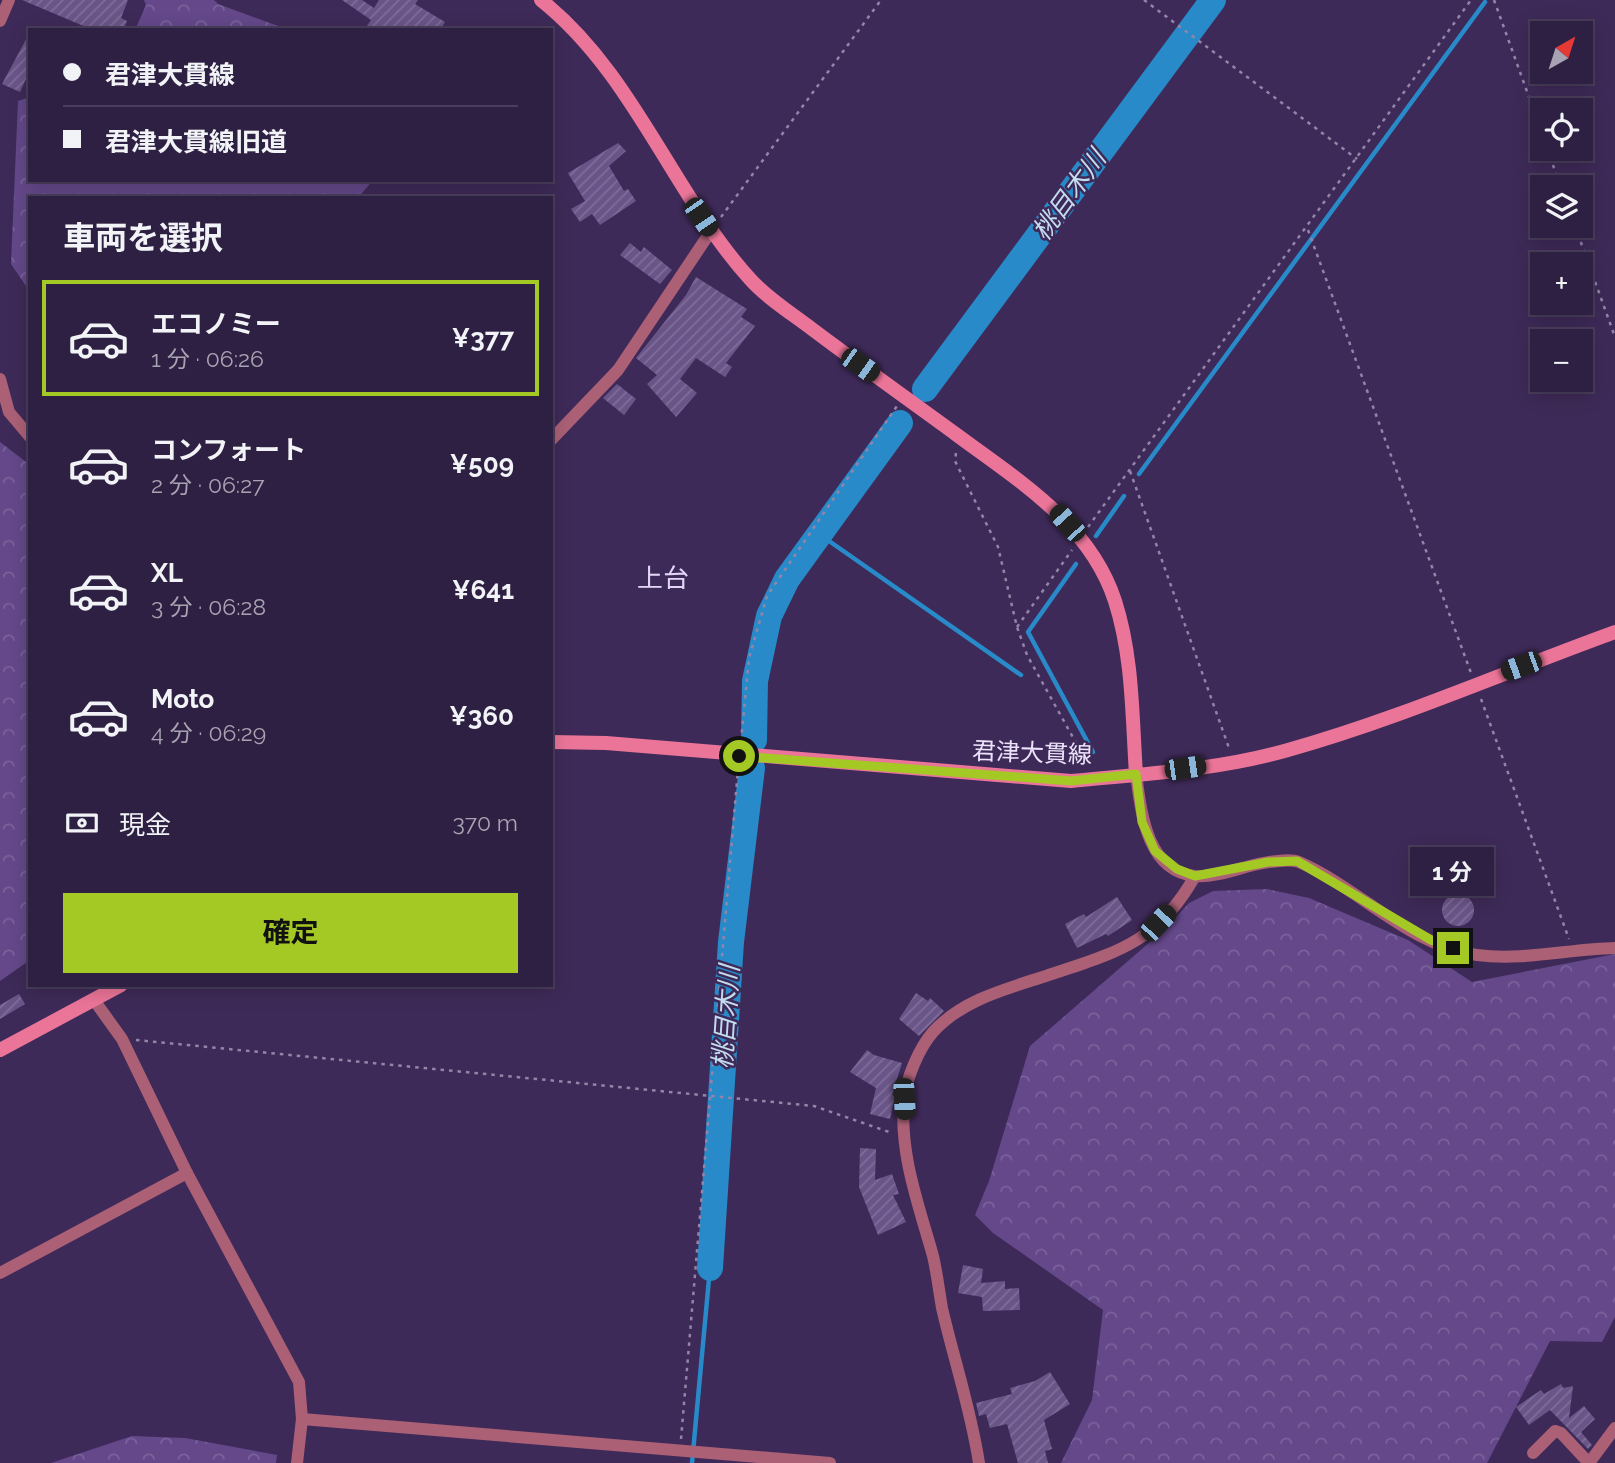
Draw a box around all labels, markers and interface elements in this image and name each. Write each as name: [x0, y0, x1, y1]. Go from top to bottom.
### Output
north arrow: [1530, 21, 1592, 84]
map controls: [1530, 21, 1593, 392]
text: 君津大貫線: [105, 60, 235, 90]
button: locate: [1530, 98, 1593, 161]
text: 君津大貫線旧道: [105, 127, 287, 157]
water label: 桃目木川: [1026, 142, 1113, 246]
button: layers: [1530, 175, 1593, 238]
car: [681, 194, 722, 240]
text: 車両を選択: [63, 219, 223, 256]
button: +: [1530, 252, 1593, 315]
icon: car: [67, 307, 130, 370]
text: エコノミー: [151, 309, 281, 339]
text: ¥377: [452, 323, 514, 353]
button: −: [1530, 329, 1593, 392]
car: [837, 344, 884, 386]
text: 1 分 · 06:26: [151, 345, 264, 372]
icon: car: [67, 433, 130, 496]
text: コンフォート: [151, 435, 306, 465]
text: ¥509: [450, 449, 514, 479]
text: 2 分 · 06:27: [151, 471, 264, 498]
car: [1046, 500, 1089, 546]
text: XL: [151, 558, 183, 588]
icon: car: [67, 559, 130, 622]
district label: 上台: [637, 563, 689, 593]
text: ¥641: [452, 575, 514, 605]
text: 3 分 · 06:28: [151, 593, 266, 620]
car: [1498, 649, 1545, 683]
text: Moto: [151, 684, 214, 714]
icon: car: [67, 685, 130, 748]
text: ¥360: [449, 701, 514, 731]
text: 4 分 · 06:29: [151, 719, 266, 746]
street label: 君津大貫線: [972, 736, 1092, 769]
route start: [723, 740, 755, 772]
car: [1163, 755, 1208, 781]
icon: cash: [63, 804, 101, 842]
text: 370 m: [453, 809, 518, 836]
text: 現金: [119, 810, 171, 840]
callout: 1 分: [1411, 846, 1495, 895]
text: 1 分: [1432, 858, 1472, 885]
button: 確定: [63, 893, 518, 973]
car: [1136, 900, 1181, 946]
route end: [1437, 932, 1469, 964]
water label: 桃目木川: [707, 961, 745, 1070]
car: [893, 1077, 916, 1121]

